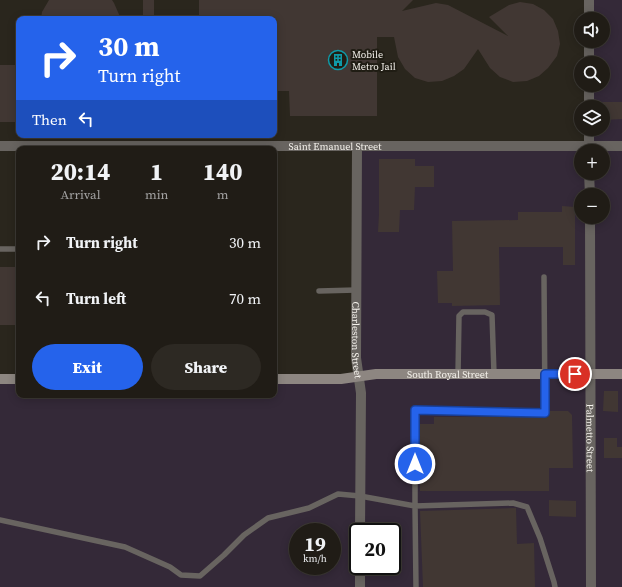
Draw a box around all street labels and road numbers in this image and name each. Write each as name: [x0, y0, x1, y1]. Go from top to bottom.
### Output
street label: Saint Emanuel Street: [289, 140, 382, 153]
street label: Charleston Street: [349, 301, 365, 380]
street label: South Royal Street: [407, 368, 489, 381]
street label: Palmetto Street: [584, 404, 597, 473]

